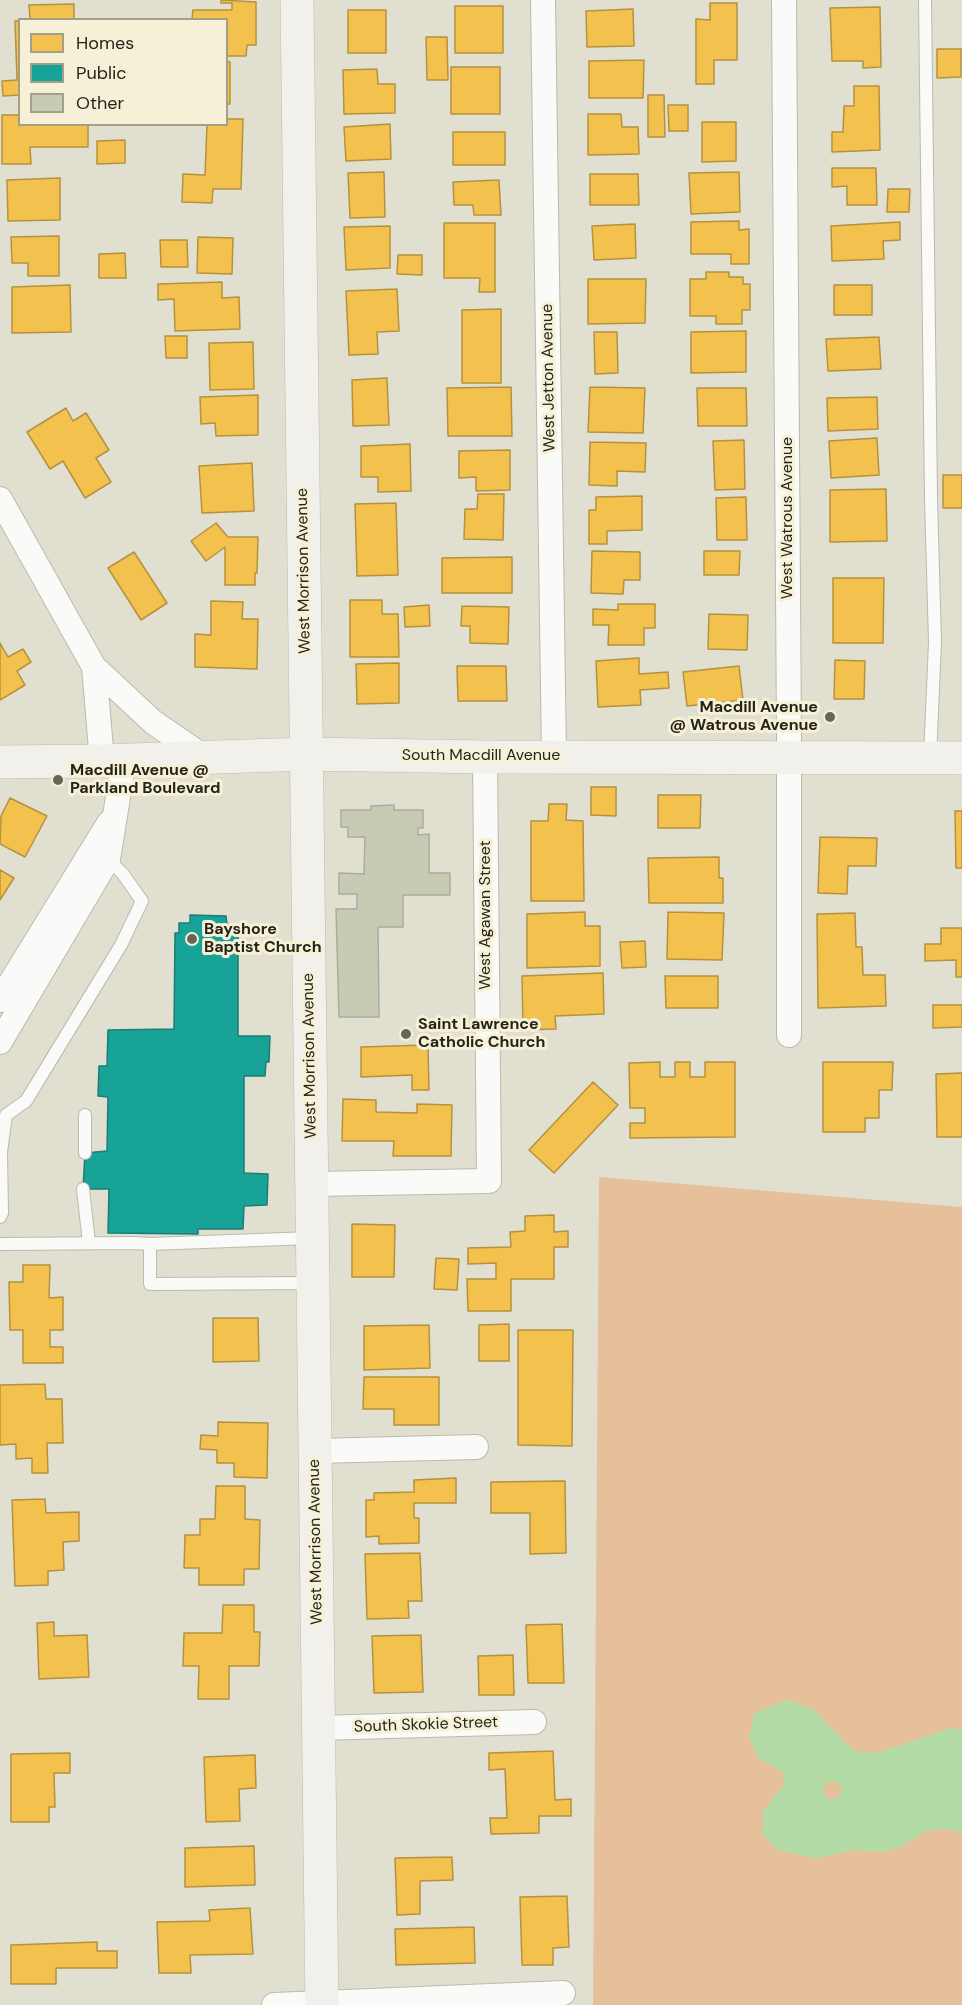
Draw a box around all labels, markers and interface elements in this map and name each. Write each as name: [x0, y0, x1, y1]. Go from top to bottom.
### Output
legend: [18, 18, 228, 126]
text: Homes: [76, 31, 134, 55]
text: Public: [76, 61, 127, 85]
text: Other: [76, 91, 124, 115]
street label: West Jetton Avenue: [538, 304, 560, 452]
street label: West Watrous Avenue: [778, 437, 798, 599]
street label: West Morrison Avenue: [293, 488, 315, 654]
place label: Macdill Avenue @ Watrous Avenue: [670, 698, 818, 736]
marker: Macdill Avenue @ Watrous Avenue: [823, 710, 837, 724]
street label: South Macdill Avenue: [402, 746, 560, 766]
place label: Macdill Avenue @ Parkland Boulevard: [70, 761, 220, 799]
marker: Macdill Avenue @ Parkland Boulevard: [51, 773, 65, 787]
street label: West Agawan Street: [476, 840, 496, 990]
place label: Bayshore Baptist Church: [204, 920, 322, 958]
marker: Bayshore Baptist Church: [185, 932, 199, 946]
street label: West Morrison Avenue: [299, 973, 321, 1139]
place label: Saint Lawrence Catholic Church: [418, 1015, 545, 1053]
marker: Saint Lawrence Catholic Church: [399, 1027, 413, 1041]
street label: West Morrison Avenue: [305, 1459, 327, 1625]
street label: South Skokie Street: [353, 1713, 499, 1737]

